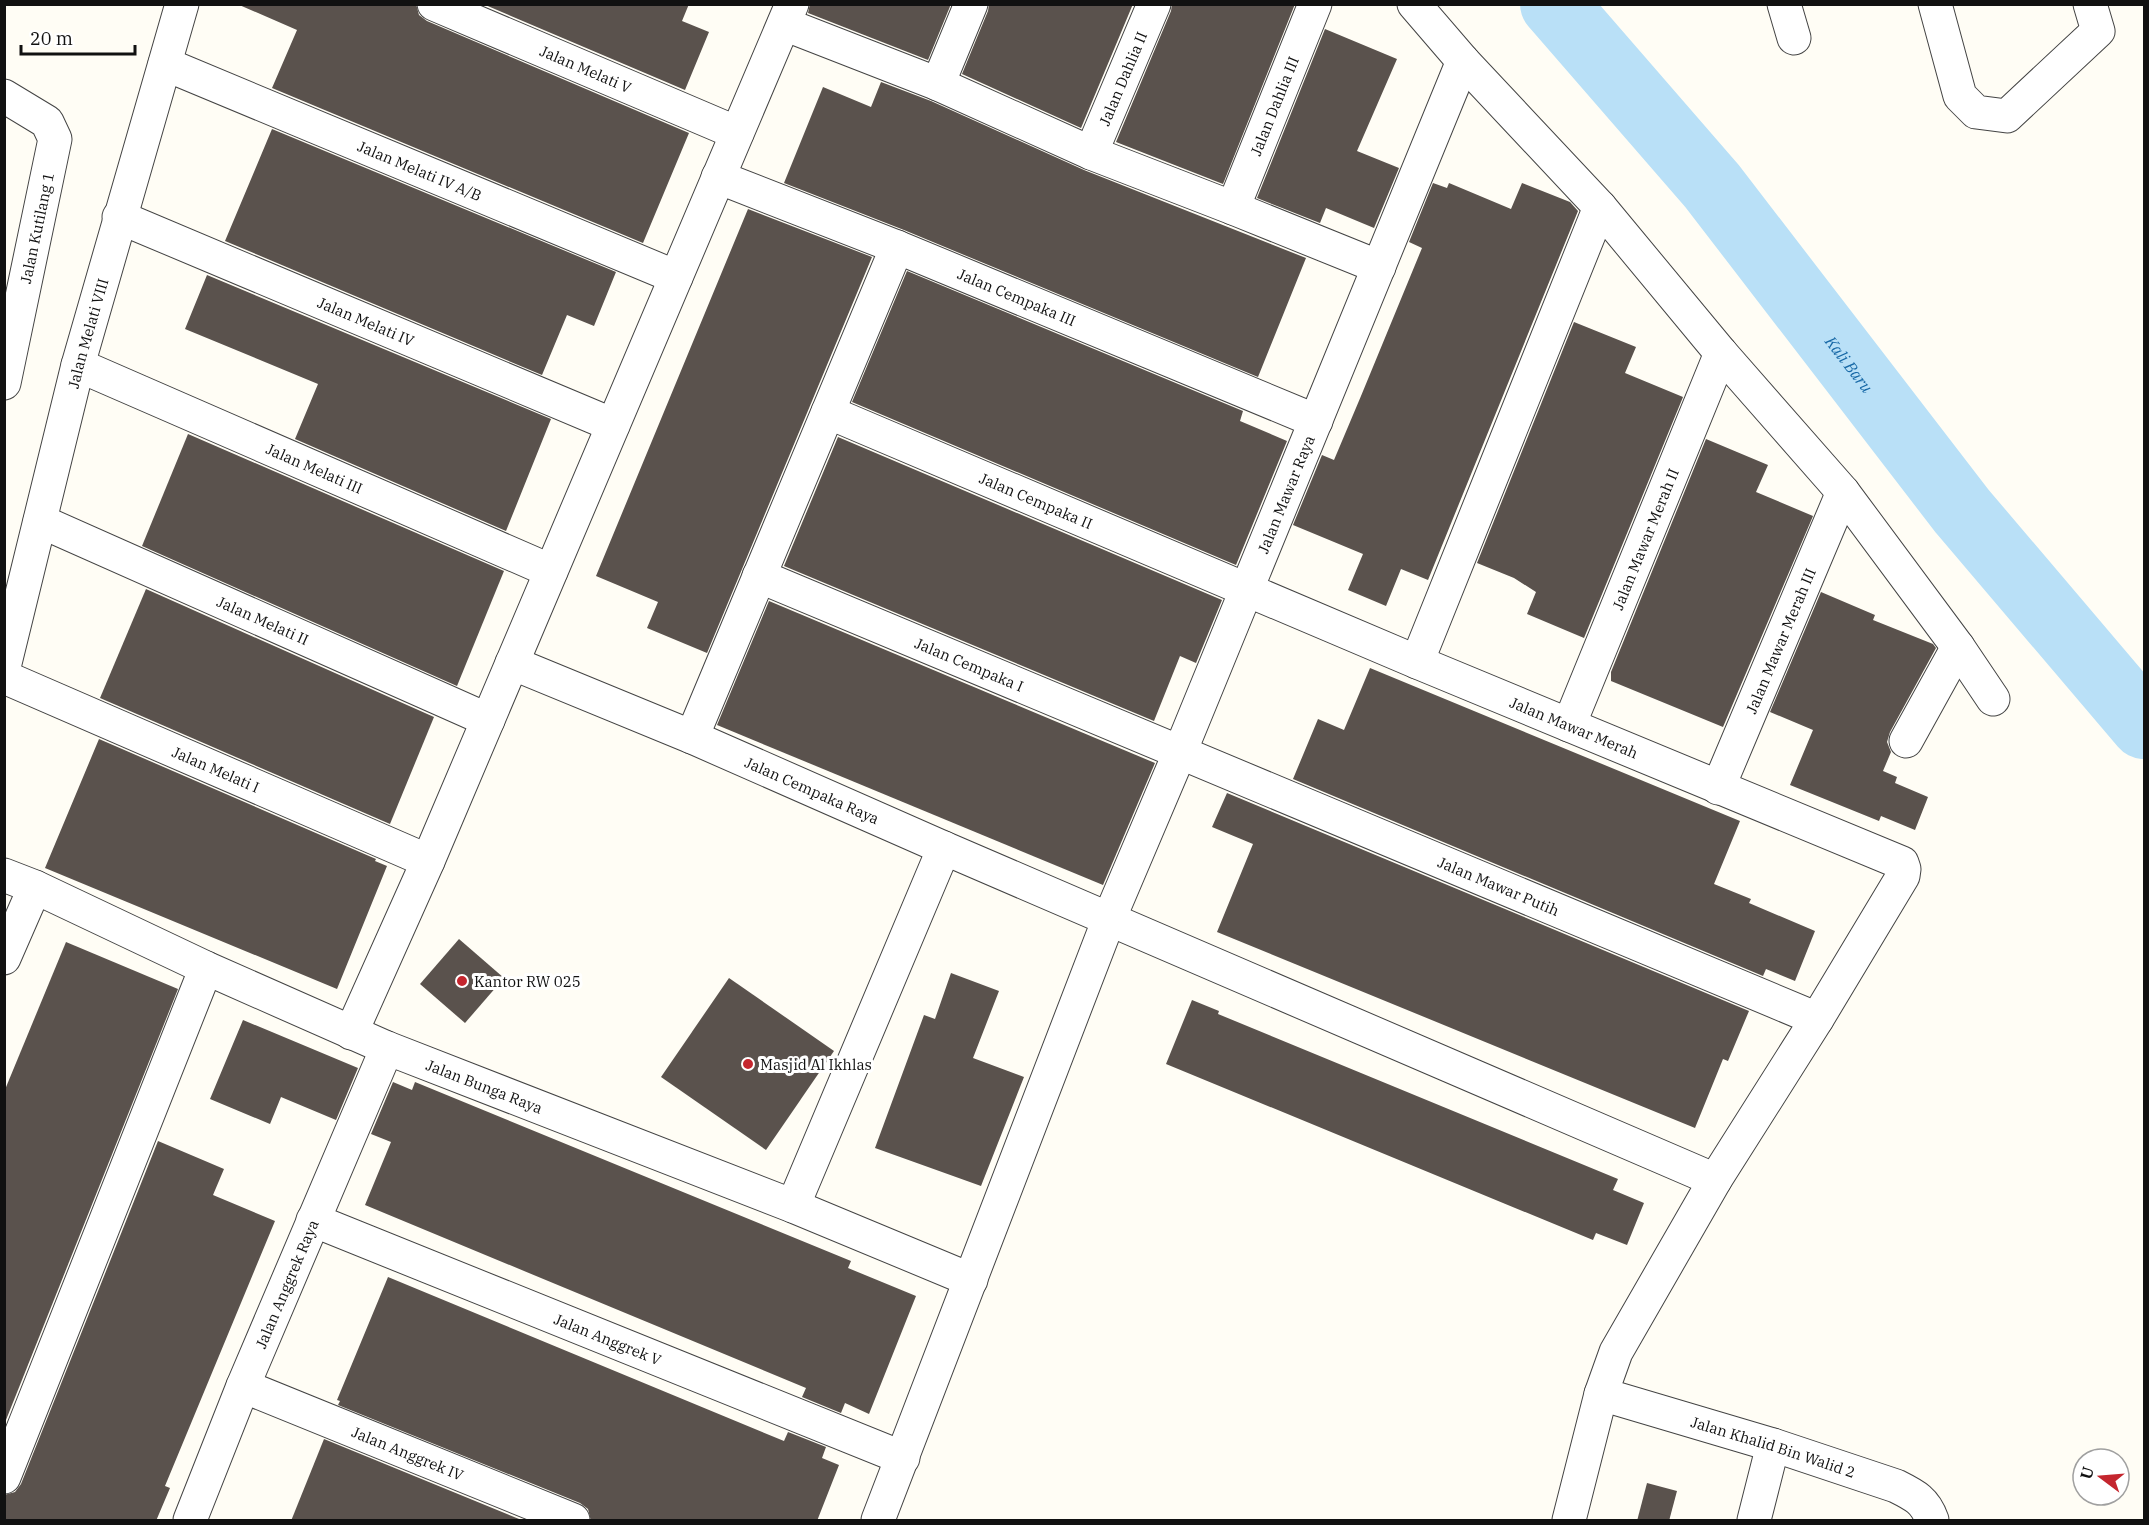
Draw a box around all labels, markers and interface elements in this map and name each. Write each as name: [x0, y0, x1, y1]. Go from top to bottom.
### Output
scale bar: [21, 18, 135, 56]
text: 20 m: [30, 27, 73, 50]
street label: Jalan Dahlia II: [1094, 29, 1151, 128]
street label: Jalan Melati V: [537, 41, 635, 97]
street label: Jalan Dahlia III: [1246, 53, 1303, 158]
street label: Jalan Melati IV A/B: [355, 136, 485, 205]
street label: Jalan Kutilang 1: [16, 171, 58, 285]
street label: Jalan Cempaka III: [955, 264, 1079, 330]
street label: Jalan Melati VIII: [63, 276, 112, 390]
street label: Jalan Melati IV: [315, 292, 417, 350]
water label: Kali Baru: [1820, 331, 1877, 397]
street label: Jalan Mawar Raya: [1253, 432, 1318, 556]
street label: Jalan Melati III: [263, 439, 366, 497]
street label: Jalan Mawar Merah II: [1608, 465, 1682, 612]
street label: Jalan Cempaka II: [977, 468, 1096, 533]
street label: Jalan Mawar Merah III: [1741, 565, 1819, 716]
street label: Jalan Melati II: [214, 591, 312, 649]
street label: Jalan Cempaka I: [912, 633, 1026, 695]
street label: Jalan Mawar Merah: [1507, 692, 1641, 762]
street label: Jalan Melati I: [169, 742, 262, 796]
street label: Jalan Cempaka Raya: [742, 752, 882, 828]
street label: Jalan Mawar Putih: [1435, 852, 1562, 920]
place label: Kantor RW 025: [474, 972, 581, 991]
marker: Kantor RW 025: [455, 974, 469, 988]
street label: Jalan Bunga Raya: [424, 1055, 546, 1117]
place label: Masjid Al Ikhlas: [760, 1055, 872, 1074]
marker: Masjid Al Ikhlas: [741, 1057, 755, 1071]
street label: Jalan Anggrek Raya: [251, 1217, 322, 1351]
street label: Jalan Anggrek V: [552, 1309, 664, 1369]
street label: Jalan Khalid Bin Walid 2: [1689, 1412, 1858, 1481]
street label: Jalan Anggrek IV: [349, 1422, 467, 1484]
north arrow: [2071, 1447, 2131, 1507]
text: U: [2075, 1464, 2098, 1482]

